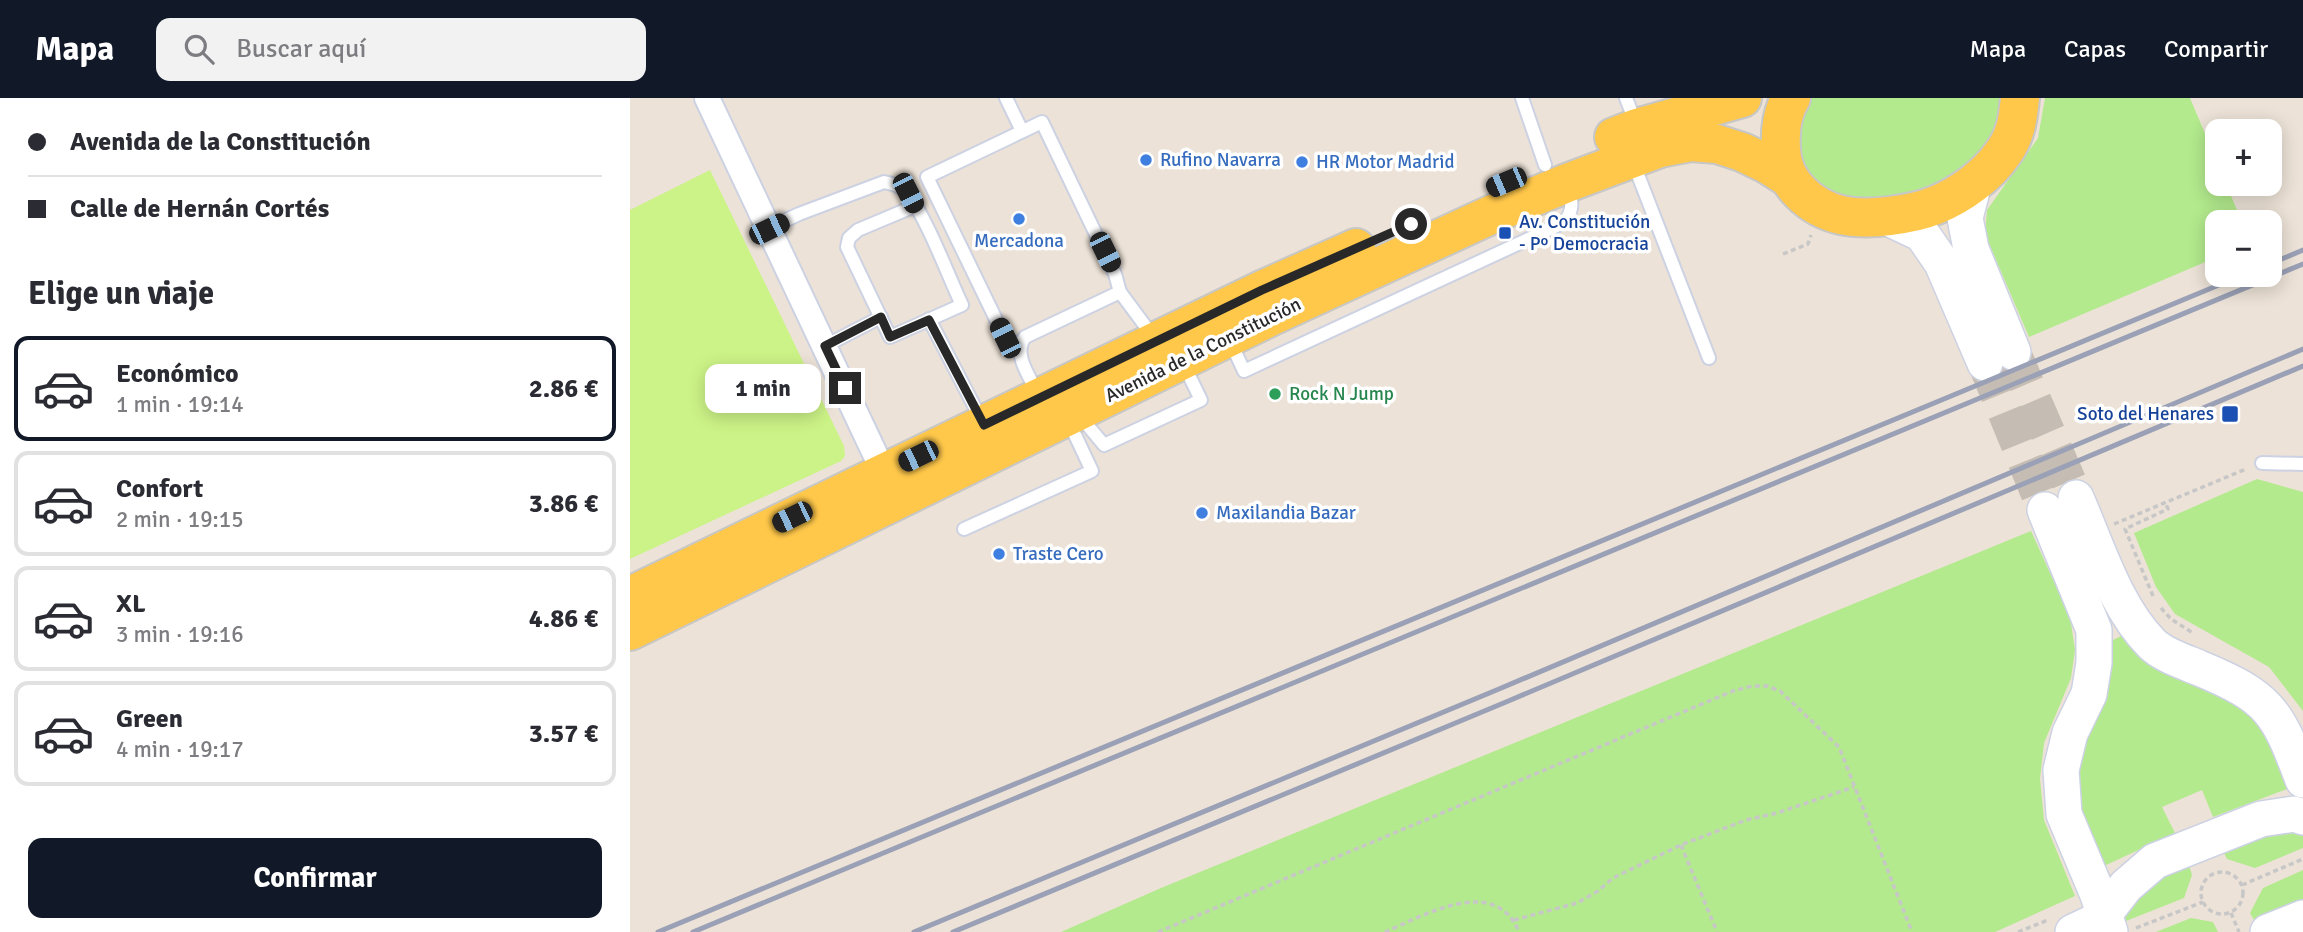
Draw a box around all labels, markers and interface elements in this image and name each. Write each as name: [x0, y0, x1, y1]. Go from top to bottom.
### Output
search box: [156, 18, 646, 81]
text: Mapa: [35, 29, 114, 70]
icon: search: [180, 30, 218, 68]
text: Buscar aquí: [236, 33, 366, 65]
text: Mapa: [1970, 34, 2026, 64]
text: Capas: [2064, 34, 2126, 64]
text: Compartir: [2164, 34, 2268, 64]
map controls: [2205, 119, 2282, 287]
button: +: [2205, 119, 2282, 196]
text: Avenida de la Constitución: [70, 126, 371, 158]
place label: Rufino Navarra: [1160, 148, 1281, 172]
place label: HR Motor Madrid: [1316, 150, 1455, 174]
marker: Rufino Navarra: [1138, 152, 1154, 168]
marker: HR Motor Madrid: [1294, 154, 1310, 170]
car: [1483, 164, 1530, 200]
car: [890, 170, 927, 216]
text: Calle de Hernán Cortés: [70, 193, 329, 225]
route start: [1395, 208, 1427, 240]
car: [746, 210, 793, 248]
place label: Av. Constitución - Pº Democracia: [1519, 210, 1650, 256]
button: −: [2205, 210, 2282, 287]
marker: Mercadona: [1011, 211, 1027, 227]
marker: Av. Constitución - Pº Democracia: [1497, 225, 1513, 241]
place label: Mercadona: [974, 229, 1064, 253]
car: [1087, 229, 1124, 275]
text: Elige un viaje: [28, 274, 214, 313]
street label: Avenida de la Constitución: [1101, 292, 1305, 408]
car: [987, 315, 1024, 361]
icon: car: [32, 357, 95, 420]
text: Económico: [116, 358, 239, 390]
callout: 1 min: [705, 364, 820, 412]
route end: [829, 372, 861, 404]
text: 2.86 €: [529, 373, 598, 405]
text: 1 min: [735, 374, 791, 403]
place label: Rock N Jump: [1289, 382, 1394, 406]
marker: Rock N Jump: [1267, 386, 1283, 402]
text: 1 min · 19:14: [116, 390, 244, 419]
place label: Soto del Henares: [2077, 402, 2214, 426]
marker: Soto del Henares: [2220, 404, 2240, 424]
car: [895, 437, 942, 475]
icon: car: [32, 472, 95, 535]
text: Confort: [116, 473, 203, 505]
text: 3.86 €: [529, 488, 598, 520]
car: [769, 498, 816, 536]
place label: Maxilandia Bazar: [1216, 501, 1356, 525]
text: 2 min · 19:15: [116, 505, 244, 534]
marker: Maxilandia Bazar: [1194, 505, 1210, 521]
place label: Traste Cero: [1013, 542, 1104, 566]
marker: Traste Cero: [991, 546, 1007, 562]
icon: car: [32, 587, 95, 650]
text: XL: [116, 588, 146, 620]
text: 4.86 €: [529, 603, 598, 635]
text: 3 min · 19:16: [116, 620, 244, 649]
icon: car: [32, 702, 95, 765]
text: Green: [116, 703, 183, 735]
text: 3.57 €: [529, 718, 598, 750]
text: 4 min · 19:17: [116, 735, 244, 764]
button: Confirmar: [28, 838, 602, 918]

